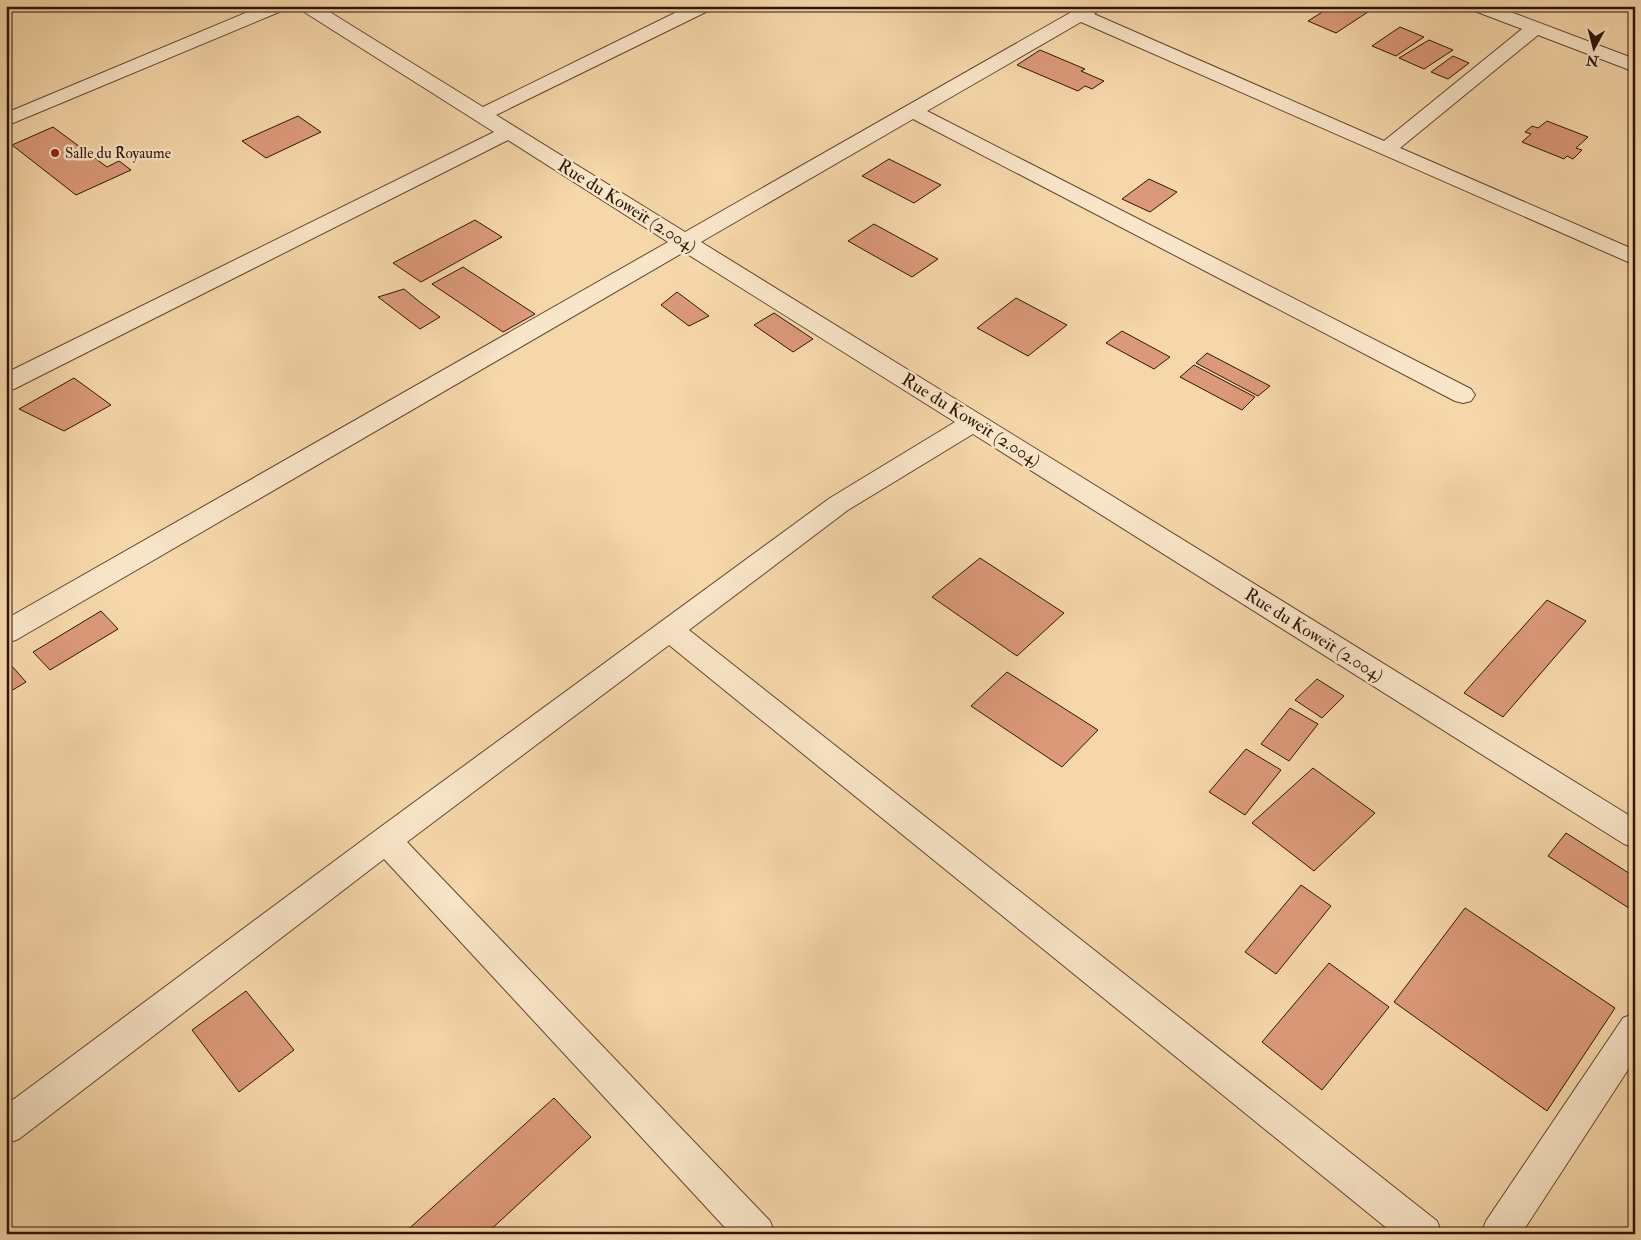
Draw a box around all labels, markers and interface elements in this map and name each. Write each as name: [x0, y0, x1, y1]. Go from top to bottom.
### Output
north arrow: [1568, 22, 1618, 72]
text: N: [1585, 51, 1601, 70]
place label: Salle du Royaume: [65, 144, 171, 163]
marker: Salle du Royaume: [49, 147, 61, 159]
street label: Rue du Koweït (2.004): [553, 154, 701, 258]
street label: Rue du Koweït (2.004): [897, 368, 1045, 472]
street label: Rue du Koweït (2.004): [1240, 583, 1388, 687]

